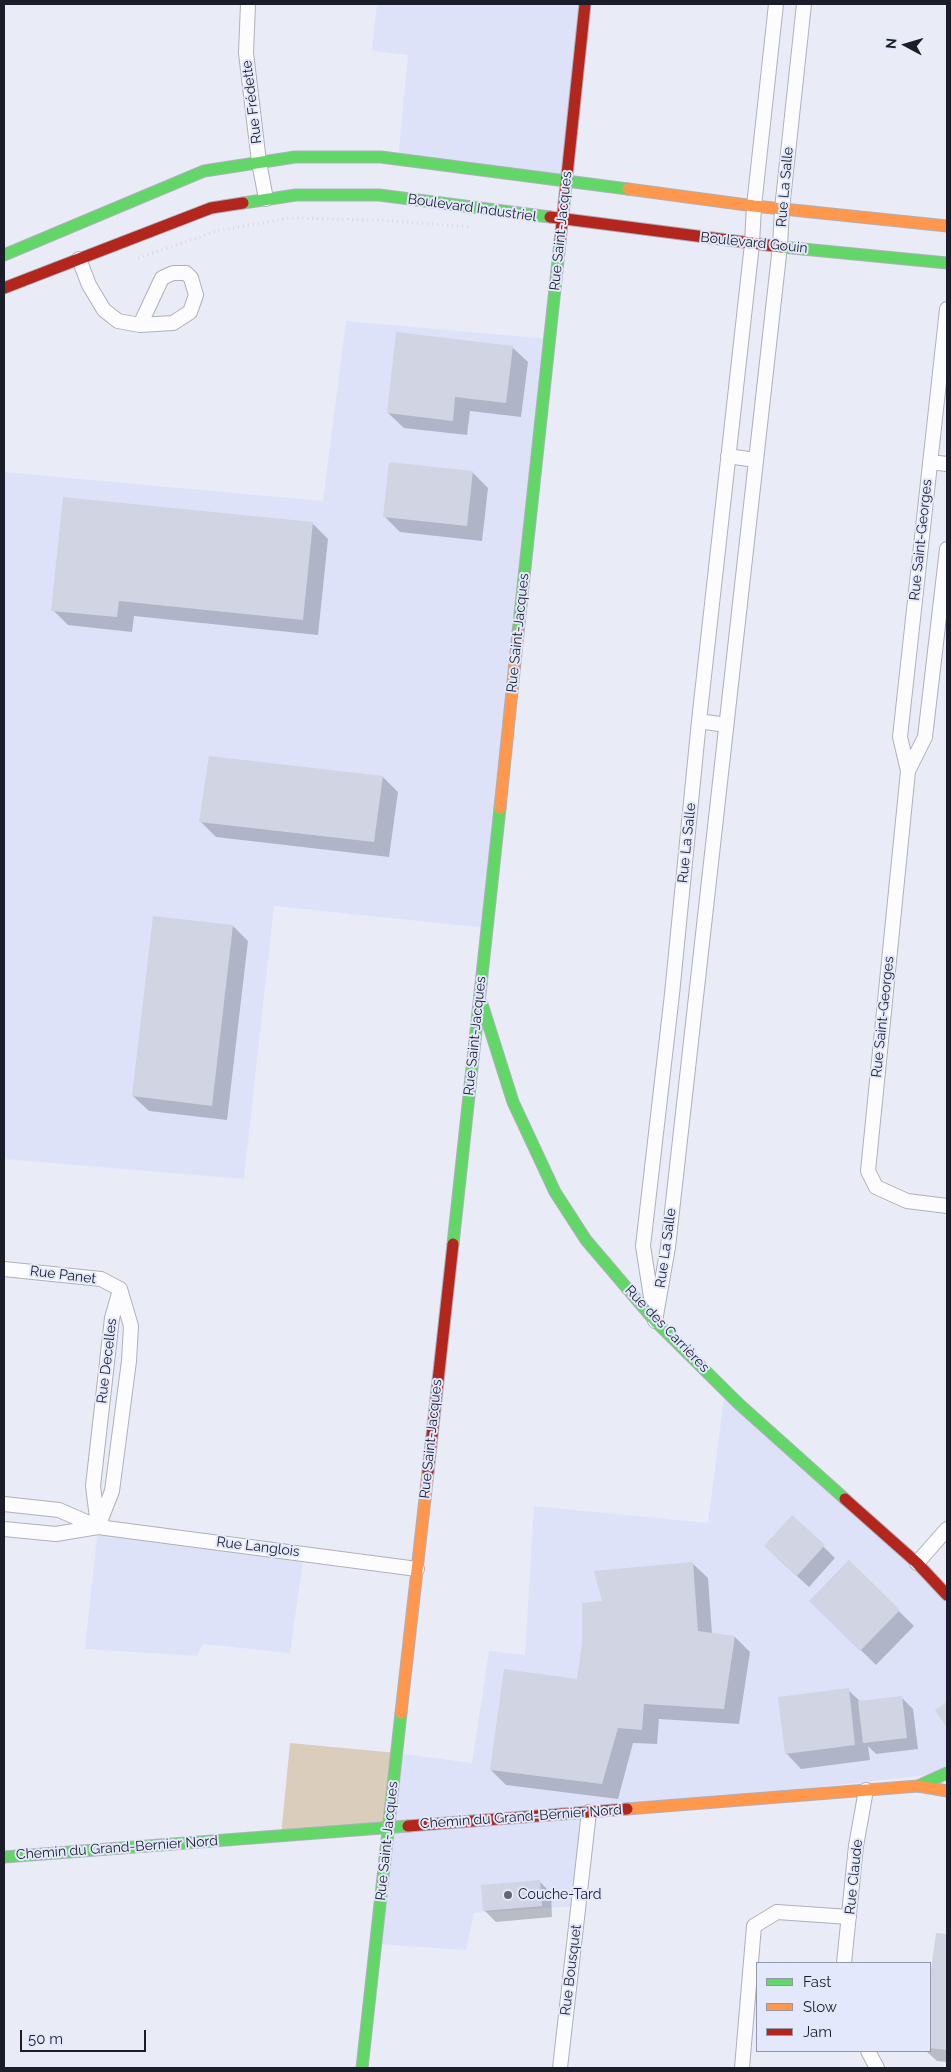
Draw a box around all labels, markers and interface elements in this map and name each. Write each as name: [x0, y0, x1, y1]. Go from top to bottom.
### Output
north arrow: [881, 20, 931, 70]
text: N: [883, 37, 900, 50]
street label: Rue Frédette: [239, 59, 265, 145]
street label: Rue La Salle: [773, 146, 797, 228]
street label: Rue Saint-Jacques: [546, 170, 576, 292]
street label: Boulevard Industriel: [407, 191, 537, 225]
street label: Boulevard Gouin: [700, 229, 808, 257]
street label: Rue Saint-Georges: [906, 479, 936, 601]
street label: Rue Saint-Jacques: [503, 572, 533, 694]
street label: Rue La Salle: [674, 802, 700, 884]
street label: Rue Saint-Georges: [868, 956, 898, 1078]
street label: Rue Saint-Jacques: [460, 975, 490, 1097]
street label: Rue La Salle: [652, 1207, 680, 1289]
street label: Rue Panet: [29, 1263, 97, 1287]
street label: Rue des Carrières: [621, 1282, 713, 1376]
street label: Rue Decelles: [93, 1317, 121, 1405]
street label: Rue Saint-Jacques: [416, 1378, 446, 1500]
street label: Rue Langlois: [215, 1534, 301, 1560]
street label: Rue Saint-Jacques: [372, 1780, 402, 1902]
street label: Chemin du Grand-Bernier Nord: [419, 1802, 623, 1832]
street label: Chemin du Grand-Bernier Nord: [15, 1833, 219, 1863]
street label: Rue Claude: [842, 1839, 866, 1915]
place label: Couche-Tard: [518, 1887, 601, 1903]
marker: Couche-Tard: [502, 1889, 514, 1901]
street label: Rue Bousquet: [557, 1923, 585, 2017]
legend: [756, 1962, 931, 2052]
text: Fast: [803, 1973, 831, 1991]
text: Slow: [803, 1998, 837, 2016]
scale bar: [22, 2020, 149, 2052]
text: Jam: [803, 2023, 832, 2041]
text: 50 m: [28, 2030, 63, 2048]

